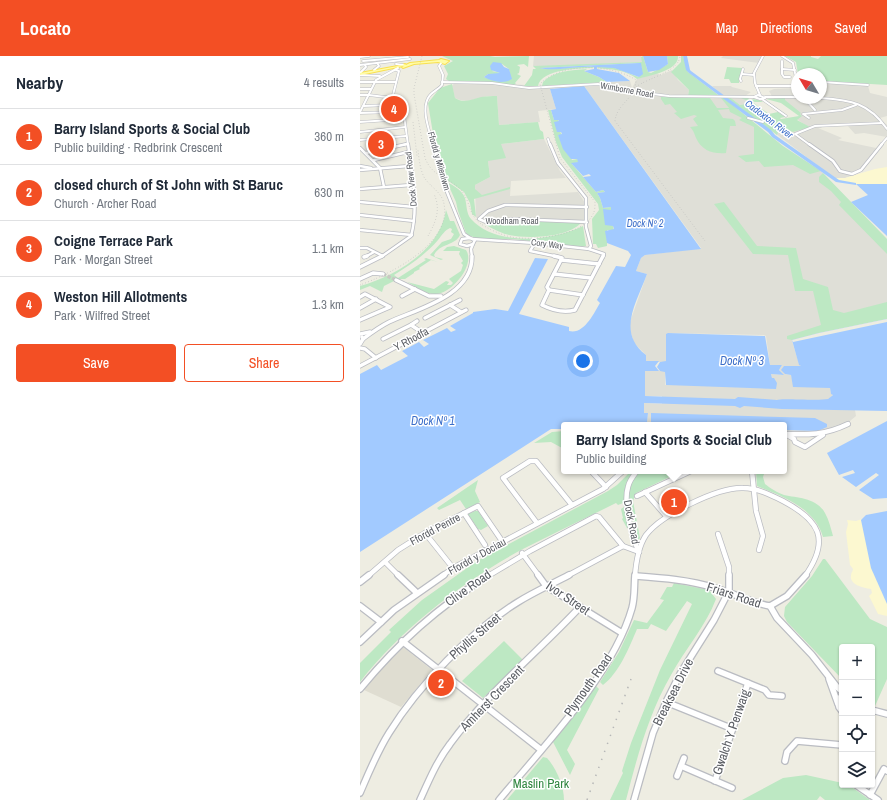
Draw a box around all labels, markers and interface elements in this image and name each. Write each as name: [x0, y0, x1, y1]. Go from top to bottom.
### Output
text: Locato: [20, 15, 71, 41]
text: Map: [716, 19, 738, 37]
text: Directions: [760, 19, 812, 37]
text: Saved: [834, 19, 867, 37]
north arrow: [791, 68, 827, 104]
text: Nearby: [16, 71, 63, 94]
text: 4 results: [304, 74, 344, 91]
street label: Wimborne Road: [599, 79, 655, 101]
pin: 4: [381, 94, 407, 124]
water label: Cadoxton River: [742, 97, 796, 141]
text: Barry Island Sports & Social Club: [54, 118, 250, 139]
text: 1: [26, 128, 32, 145]
text: 360 m: [314, 128, 344, 145]
pin: 3: [368, 129, 394, 159]
street label: Ffordd y Mileniwm: [425, 130, 453, 192]
text: Public building · Redbrink Crescent: [54, 139, 222, 156]
street label: Dock View Road: [402, 151, 420, 207]
text: closed church of St John with St Baruc: [54, 174, 283, 195]
text: 2: [26, 184, 32, 201]
text: 630 m: [314, 184, 344, 201]
text: Church · Archer Road: [54, 195, 157, 212]
street label: Woodham Road: [485, 215, 539, 227]
water label: Dock Nº 2: [627, 217, 664, 230]
text: Coigne Terrace Park: [54, 230, 173, 251]
street label: Cory Way: [530, 236, 564, 252]
text: 3: [26, 240, 32, 257]
text: 1.1 km: [312, 240, 344, 257]
text: Park · Morgan Street: [54, 251, 152, 268]
text: Weston Hill Allotments: [54, 286, 187, 307]
text: 4: [26, 296, 32, 313]
text: 1.3 km: [312, 296, 344, 313]
text: Park · Wilfred Street: [54, 307, 150, 324]
street label: Y Rhodfa: [391, 324, 431, 354]
button: Save: [16, 344, 176, 382]
button: Share: [184, 344, 344, 382]
your location: [573, 351, 593, 371]
water label: Dock Nº 3: [720, 353, 765, 369]
water label: Dock Nº 1: [411, 413, 455, 429]
popup: [561, 422, 787, 474]
text: Barry Island Sports & Social Club: [576, 429, 772, 450]
text: Public building: [576, 450, 646, 467]
pin: 1: [661, 487, 687, 517]
street label: Dock Road: [621, 499, 643, 545]
street label: Ffordd Pentre: [407, 510, 463, 548]
street label: Ffordd y Dociau: [446, 534, 508, 578]
street label: Clive Road: [442, 566, 495, 610]
street label: Ivor Street: [543, 577, 593, 619]
street label: Friars Road: [705, 578, 763, 612]
street label: Phyllis Street: [446, 609, 504, 663]
map controls: [839, 644, 875, 788]
button: +: [839, 644, 875, 680]
street label: Plymouth Road: [560, 650, 616, 720]
street label: Breaksea Drive: [649, 655, 697, 729]
street label: Amherst Crescent: [456, 661, 528, 735]
pin: 2: [428, 668, 454, 698]
button: −: [839, 680, 875, 716]
street label: Gwalch Y Penwaig: [708, 687, 754, 777]
button: locate: [839, 716, 875, 752]
button: layers: [839, 752, 875, 788]
park label: Maslin Park: [513, 775, 570, 792]

